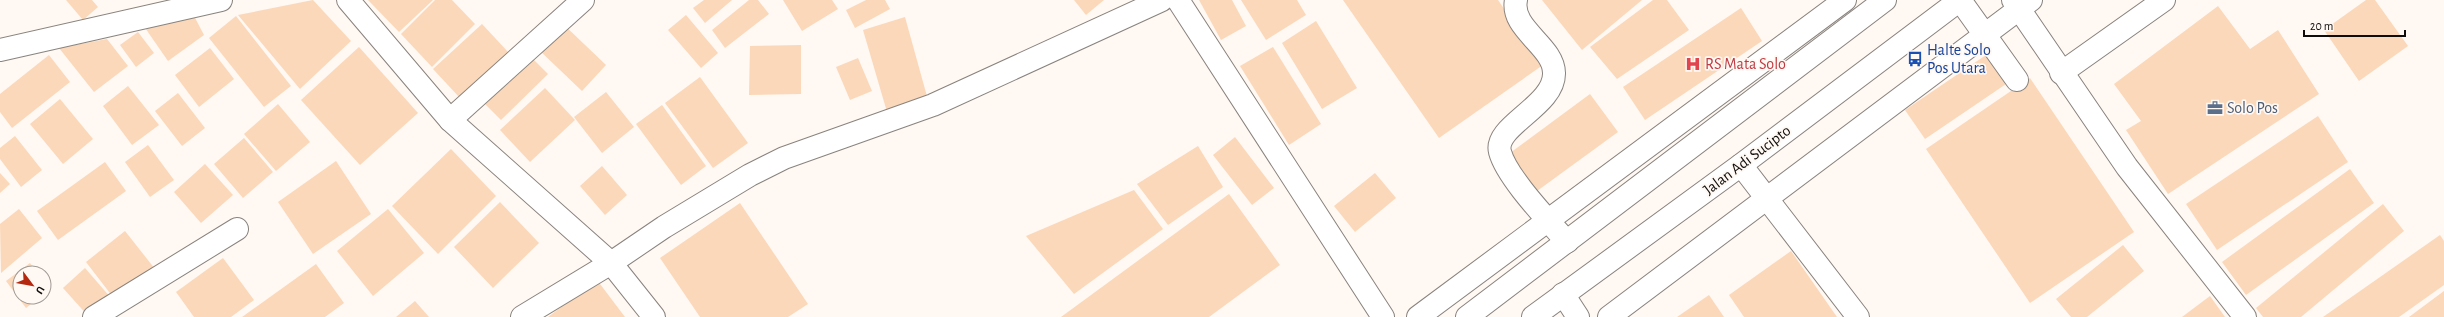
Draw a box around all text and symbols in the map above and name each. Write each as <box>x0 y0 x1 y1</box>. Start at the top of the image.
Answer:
scale bar <box>2304 12 2405 38</box>
text: 20 m <box>2310 20 2333 32</box>
place label: Halte Solo Pos Utara <box>1927 42 1991 76</box>
bus stop icon: Halte Solo Pos Utara <box>1906 50 1924 68</box>
hospital icon: RS Mata Solo <box>1684 55 1702 73</box>
place label: RS Mata Solo <box>1705 56 1786 72</box>
office icon: Solo Pos <box>2206 99 2224 117</box>
place label: Solo Pos <box>2227 100 2278 116</box>
street label: Jalan Adi Sucipto <box>1700 122 1794 198</box>
north arrow <box>12 265 52 305</box>
text: U <box>34 284 47 296</box>

